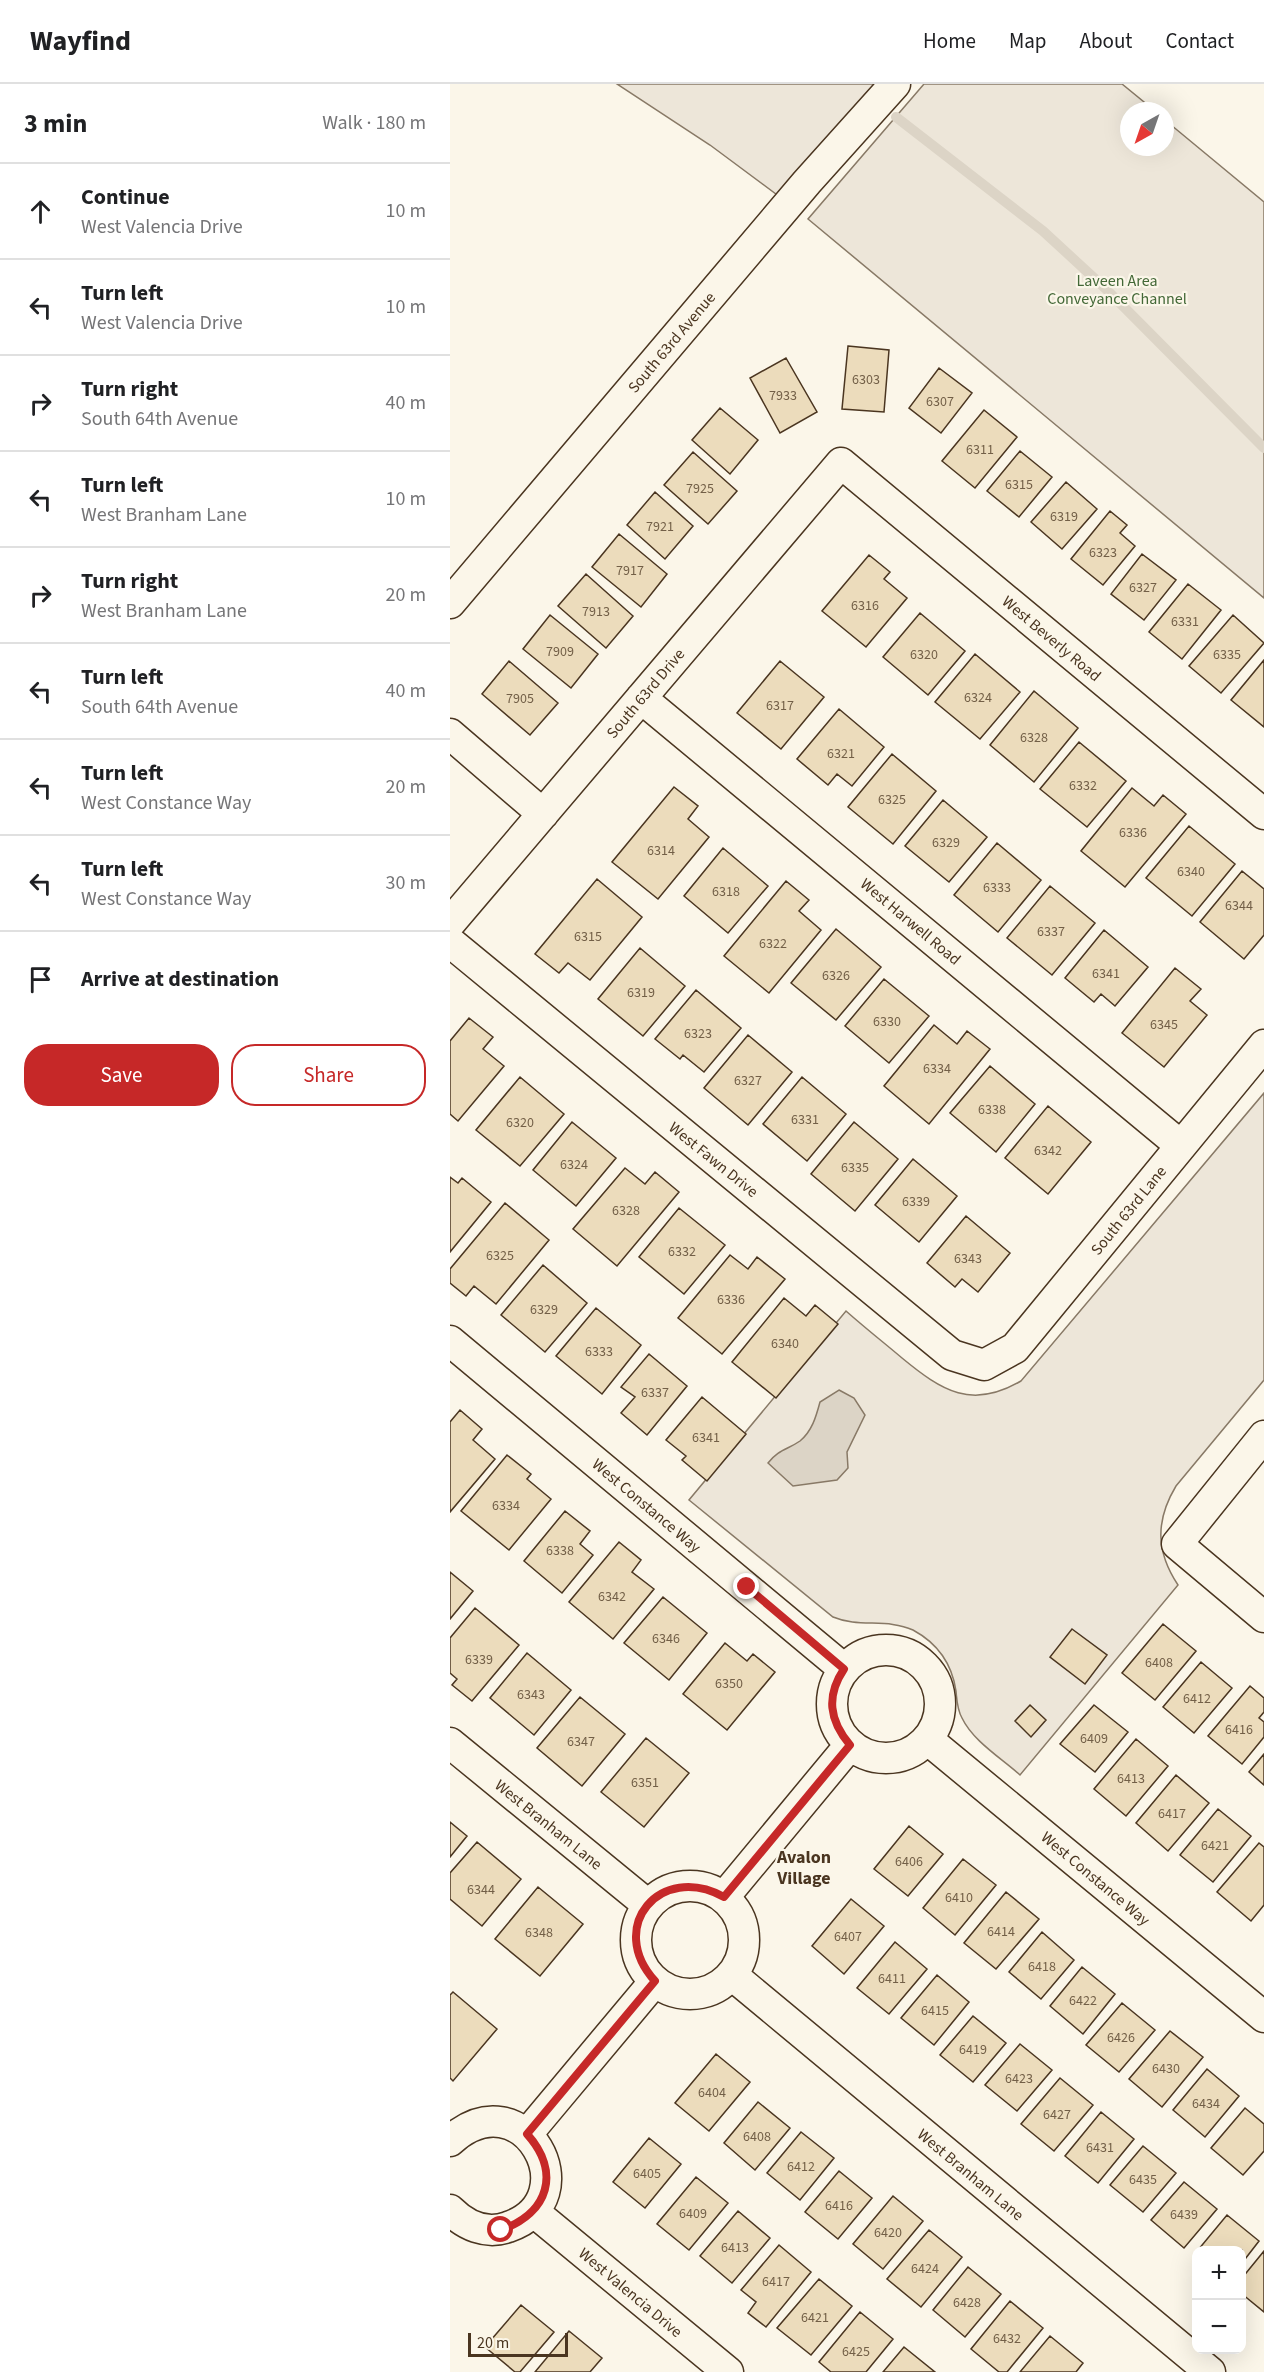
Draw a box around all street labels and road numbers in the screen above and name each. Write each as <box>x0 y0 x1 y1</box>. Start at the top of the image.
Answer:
street label: South 63rd Avenue <box>623 287 721 398</box>
street label: West Beverly Road <box>997 591 1106 687</box>
street label: South 63rd Drive <box>602 644 690 743</box>
street label: West Harwell Road <box>855 873 965 970</box>
street label: West Fawn Drive <box>664 1117 763 1203</box>
street label: South 63rd Lane <box>1086 1161 1172 1260</box>
street label: West Constance Way <box>587 1454 706 1558</box>
street label: West Branham Lane <box>490 1774 607 1875</box>
street label: West Constance Way <box>1036 1827 1155 1931</box>
street label: West Branham Lane <box>912 2124 1028 2226</box>
street label: West Valencia Drive <box>574 2243 687 2343</box>

